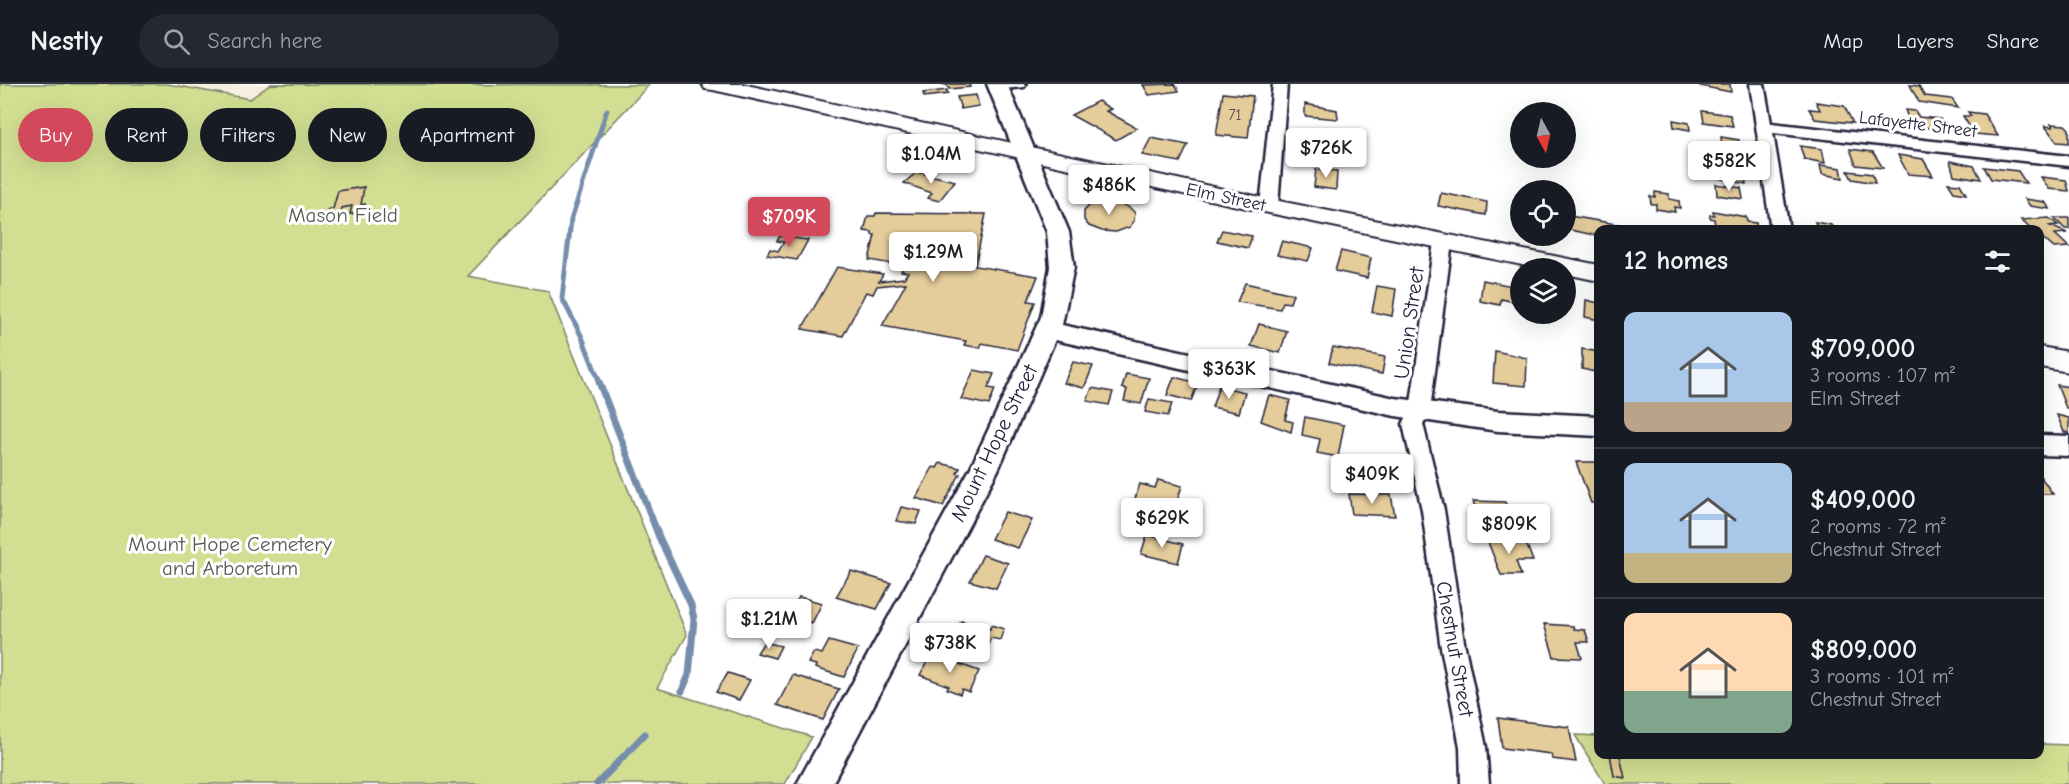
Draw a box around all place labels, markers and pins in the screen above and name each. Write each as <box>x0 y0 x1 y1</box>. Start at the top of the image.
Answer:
pin: $726K <box>1284 128 1368 179</box>
pin: $1.04M <box>882 134 980 185</box>
pin: $582K <box>1687 141 1771 192</box>
pin: $486K <box>1067 165 1151 216</box>
pin: $709K <box>747 197 831 248</box>
pin: $1.29M <box>884 232 982 283</box>
pin: $363K <box>1187 349 1271 400</box>
pin: $409K <box>1330 454 1414 505</box>
pin: $629K <box>1120 498 1204 549</box>
pin: $809K <box>1467 504 1551 555</box>
pin: $1.21M <box>720 599 818 650</box>
pin: $738K <box>908 623 992 674</box>

